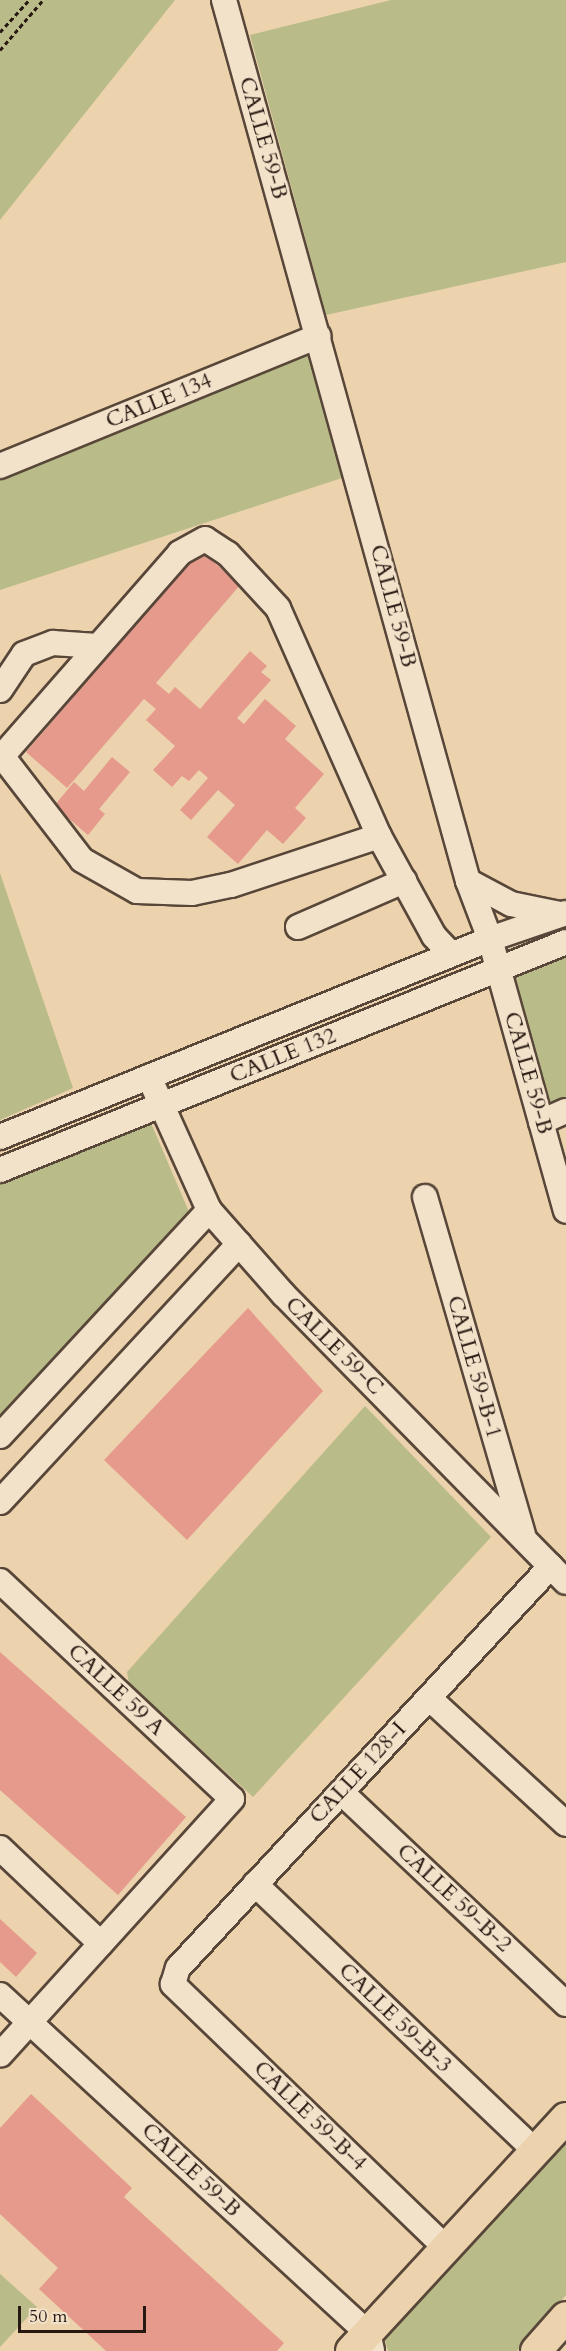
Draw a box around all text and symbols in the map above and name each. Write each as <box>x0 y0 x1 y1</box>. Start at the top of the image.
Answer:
street label: CALLE 59-B <box>233 74 293 202</box>
street label: CALLE 134 <box>102 368 216 434</box>
street label: CALLE 59-B <box>364 542 422 670</box>
street label: CALLE 59-B <box>498 1009 558 1137</box>
street label: CALLE 132 <box>226 1023 340 1089</box>
street label: CALLE 59-C <box>280 1292 388 1400</box>
street label: CALLE 59-B-1 <box>441 1293 507 1441</box>
street label: CALLE 59 A <box>62 1639 170 1741</box>
street label: CALLE 128-I <box>304 1717 412 1829</box>
street label: CALLE 59-B-2 <box>391 1838 517 1958</box>
street label: CALLE 59-B-3 <box>333 1957 457 2079</box>
street label: CALLE 59-B-4 <box>248 2055 372 2177</box>
street label: CALLE 59-B <box>136 2117 246 2223</box>
scale bar <box>21 2294 148 2332</box>
text: 50 m <box>29 2304 68 2329</box>

